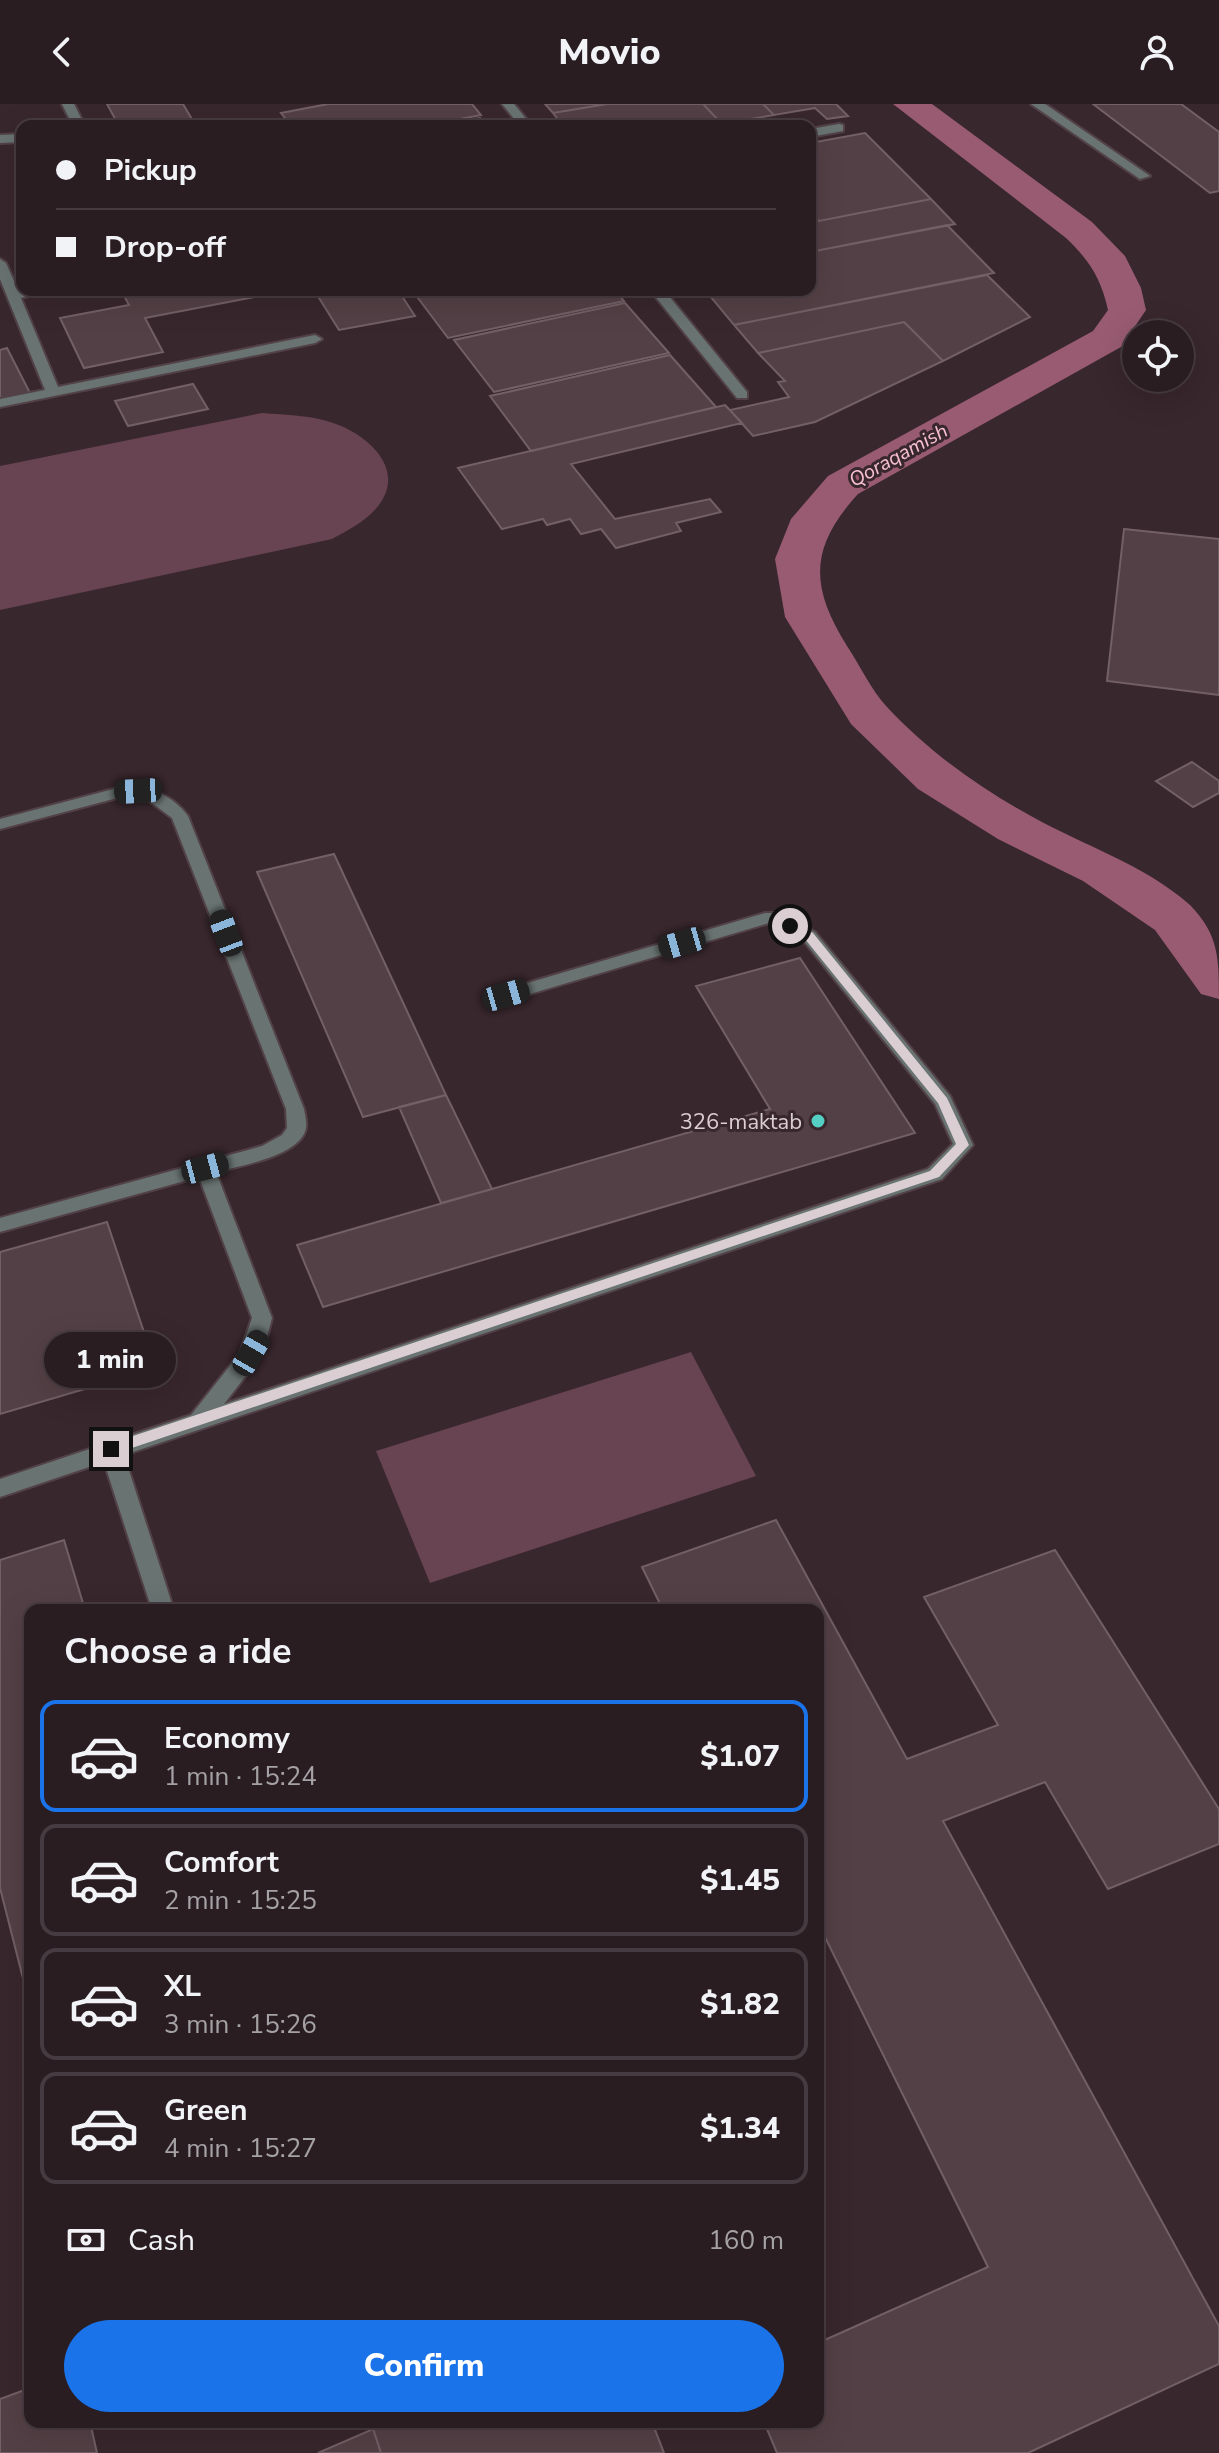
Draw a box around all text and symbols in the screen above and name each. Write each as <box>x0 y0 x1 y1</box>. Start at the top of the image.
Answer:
text: Movio <box>558 28 661 77</box>
icon: back <box>40 30 84 74</box>
icon: person <box>1135 30 1179 74</box>
text: Pickup <box>104 150 197 191</box>
text: Drop-off <box>104 227 226 268</box>
map controls <box>1122 320 1194 392</box>
button: locate <box>1122 320 1194 392</box>
water label: Qoraqamish <box>844 417 953 494</box>
car <box>113 778 163 804</box>
car <box>206 906 246 960</box>
route start <box>772 908 808 944</box>
car <box>656 925 708 961</box>
car <box>480 977 532 1013</box>
place label: 326-maktab <box>680 1107 802 1137</box>
marker: 326-maktab <box>809 1112 827 1130</box>
car <box>179 1150 231 1186</box>
car <box>229 1326 273 1380</box>
callout: 1 min <box>45 1333 177 1389</box>
text: 1 min <box>76 1342 144 1377</box>
route end <box>93 1431 129 1467</box>
text: Choose a ride <box>64 1627 292 1676</box>
text: Economy <box>164 1718 290 1759</box>
icon: car <box>68 1720 140 1792</box>
text: $1.07 <box>700 1736 780 1777</box>
text: 1 min · 15:24 <box>164 1759 317 1794</box>
text: Comfort <box>164 1842 279 1883</box>
icon: car <box>68 1844 140 1916</box>
text: $1.45 <box>700 1860 780 1901</box>
text: 2 min · 15:25 <box>164 1883 317 1918</box>
text: XL <box>164 1966 201 2007</box>
icon: car <box>68 1968 140 2040</box>
text: $1.82 <box>700 1984 780 2025</box>
text: 3 min · 15:26 <box>164 2007 317 2042</box>
text: Green <box>164 2090 248 2131</box>
icon: car <box>68 2092 140 2164</box>
text: $1.34 <box>700 2108 780 2149</box>
text: 4 min · 15:27 <box>164 2131 317 2166</box>
icon: cash <box>64 2218 108 2262</box>
text: Cash <box>128 2220 195 2261</box>
text: 160 m <box>708 2223 784 2258</box>
button: Confirm <box>64 2320 784 2412</box>

